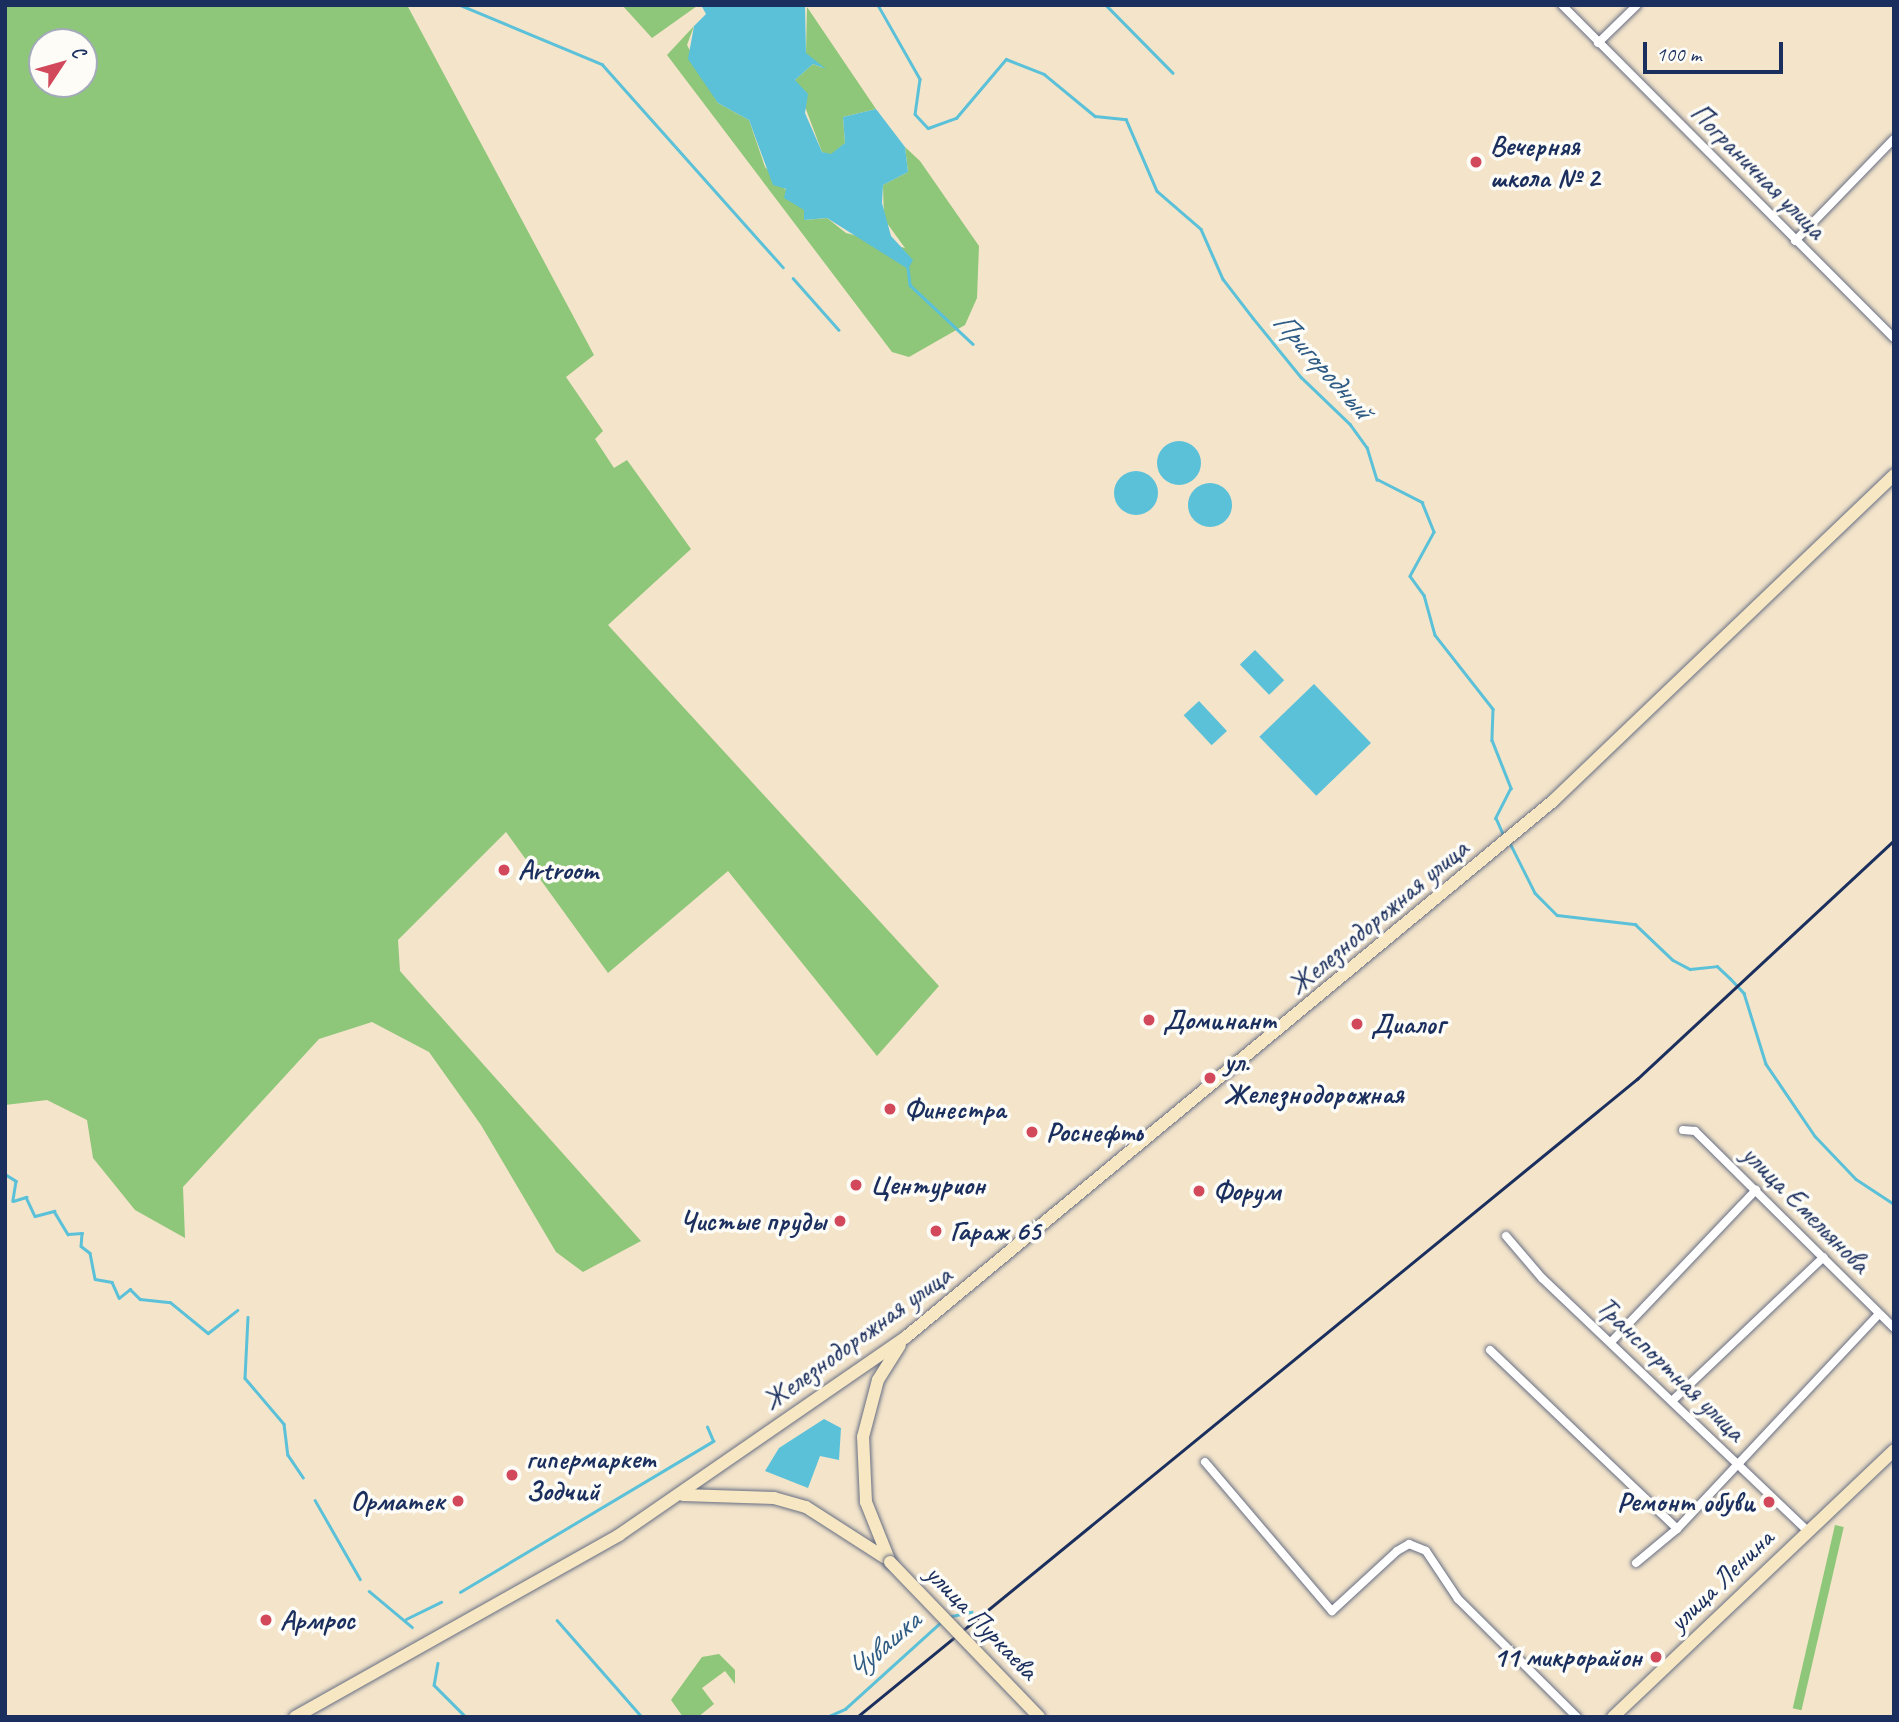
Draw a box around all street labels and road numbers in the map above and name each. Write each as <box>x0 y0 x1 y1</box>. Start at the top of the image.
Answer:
street label: Пограничная улица <box>1682 95 1834 247</box>
street label: Железнодорожная улица <box>1280 831 1476 1003</box>
street label: улица Емельянова <box>1735 1138 1877 1280</box>
street label: Железнодорожная улица <box>755 1257 959 1419</box>
street label: Транспортная улица <box>1589 1289 1753 1449</box>
street label: улица Ленина <box>1662 1522 1780 1638</box>
street label: улица Пуркаева <box>918 1557 1046 1687</box>

